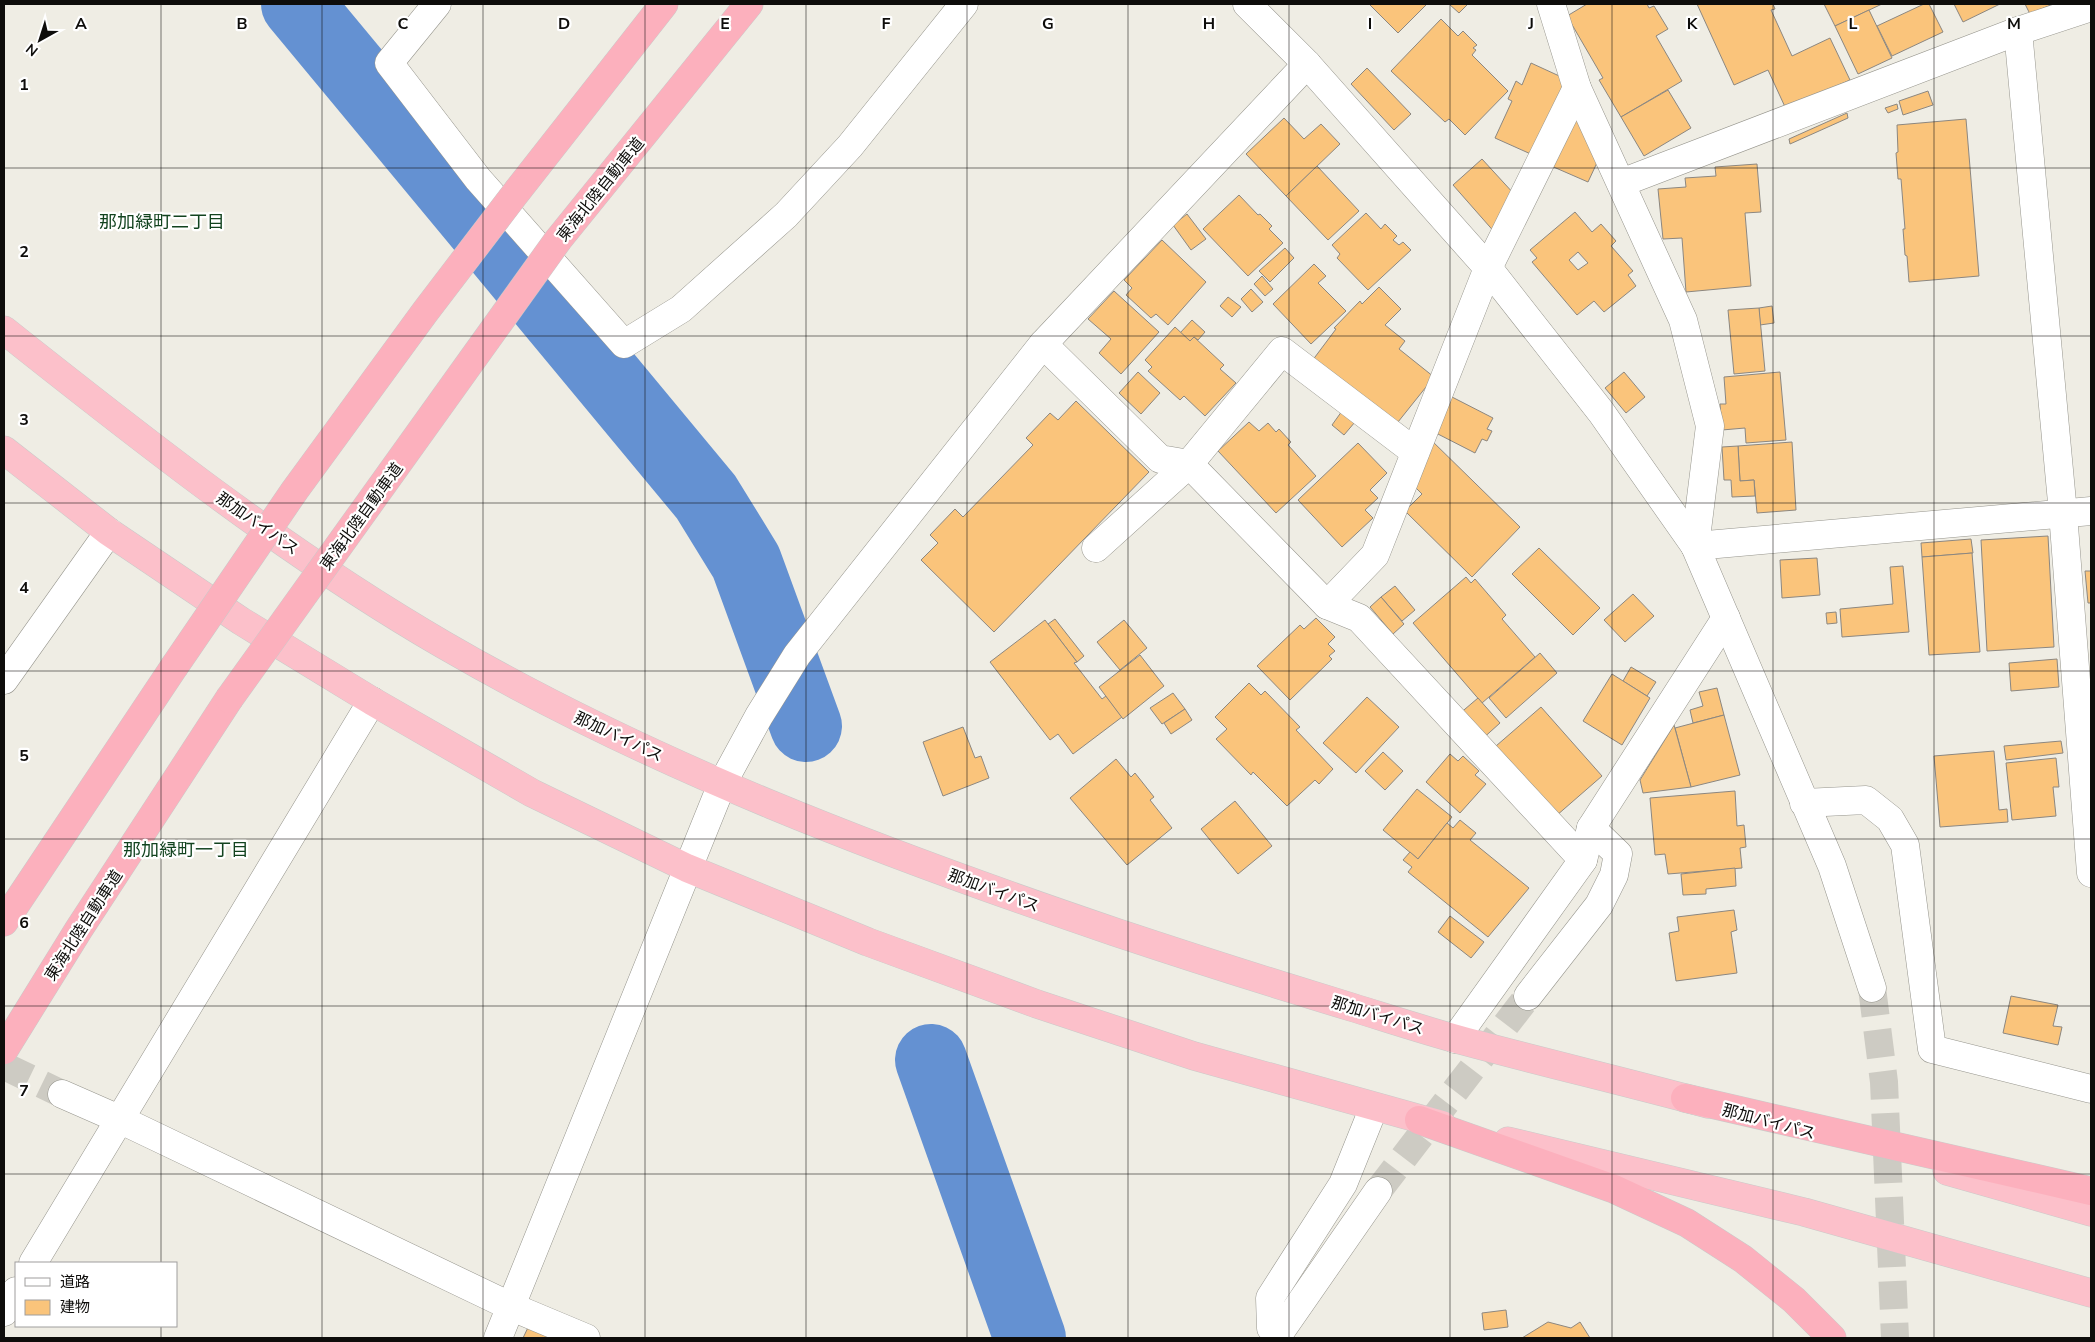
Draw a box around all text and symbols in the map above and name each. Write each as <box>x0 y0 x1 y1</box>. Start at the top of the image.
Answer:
text: A <box>75 13 87 35</box>
text: B <box>236 13 248 35</box>
text: C <box>398 13 409 35</box>
text: D <box>558 13 570 35</box>
text: E <box>720 13 730 35</box>
text: F <box>882 13 891 35</box>
text: G <box>1042 13 1054 35</box>
text: H <box>1203 13 1215 35</box>
text: I <box>1368 13 1372 35</box>
text: J <box>1527 13 1534 35</box>
text: K <box>1687 13 1699 35</box>
text: L <box>1849 13 1858 35</box>
text: M <box>2007 13 2021 35</box>
north arrow <box>15 15 65 65</box>
text: N <box>22 39 42 60</box>
text: 1 <box>19 74 29 96</box>
street label: 東海北陸自動車道 <box>552 133 650 246</box>
district label: 那加緑町二丁目 <box>99 210 225 234</box>
text: 2 <box>19 241 29 263</box>
text: 3 <box>19 409 29 431</box>
street label: 東海北陸自動車道 <box>315 458 408 575</box>
street label: 那加バイパス <box>212 487 303 560</box>
text: 4 <box>19 577 29 599</box>
street label: 那加バイパス <box>571 707 667 767</box>
text: 5 <box>19 745 29 767</box>
district label: 那加緑町一丁目 <box>123 838 249 862</box>
street label: 那加バイパス <box>945 864 1042 918</box>
street label: 東海北陸自動車道 <box>40 866 128 985</box>
text: 6 <box>19 912 29 934</box>
street label: 那加バイパス <box>1329 991 1427 1040</box>
text: 7 <box>19 1080 29 1102</box>
street label: 那加バイパス <box>1720 1099 1818 1145</box>
legend <box>15 1262 178 1327</box>
text: 道路 <box>60 1272 90 1292</box>
text: 建物 <box>60 1297 90 1317</box>

